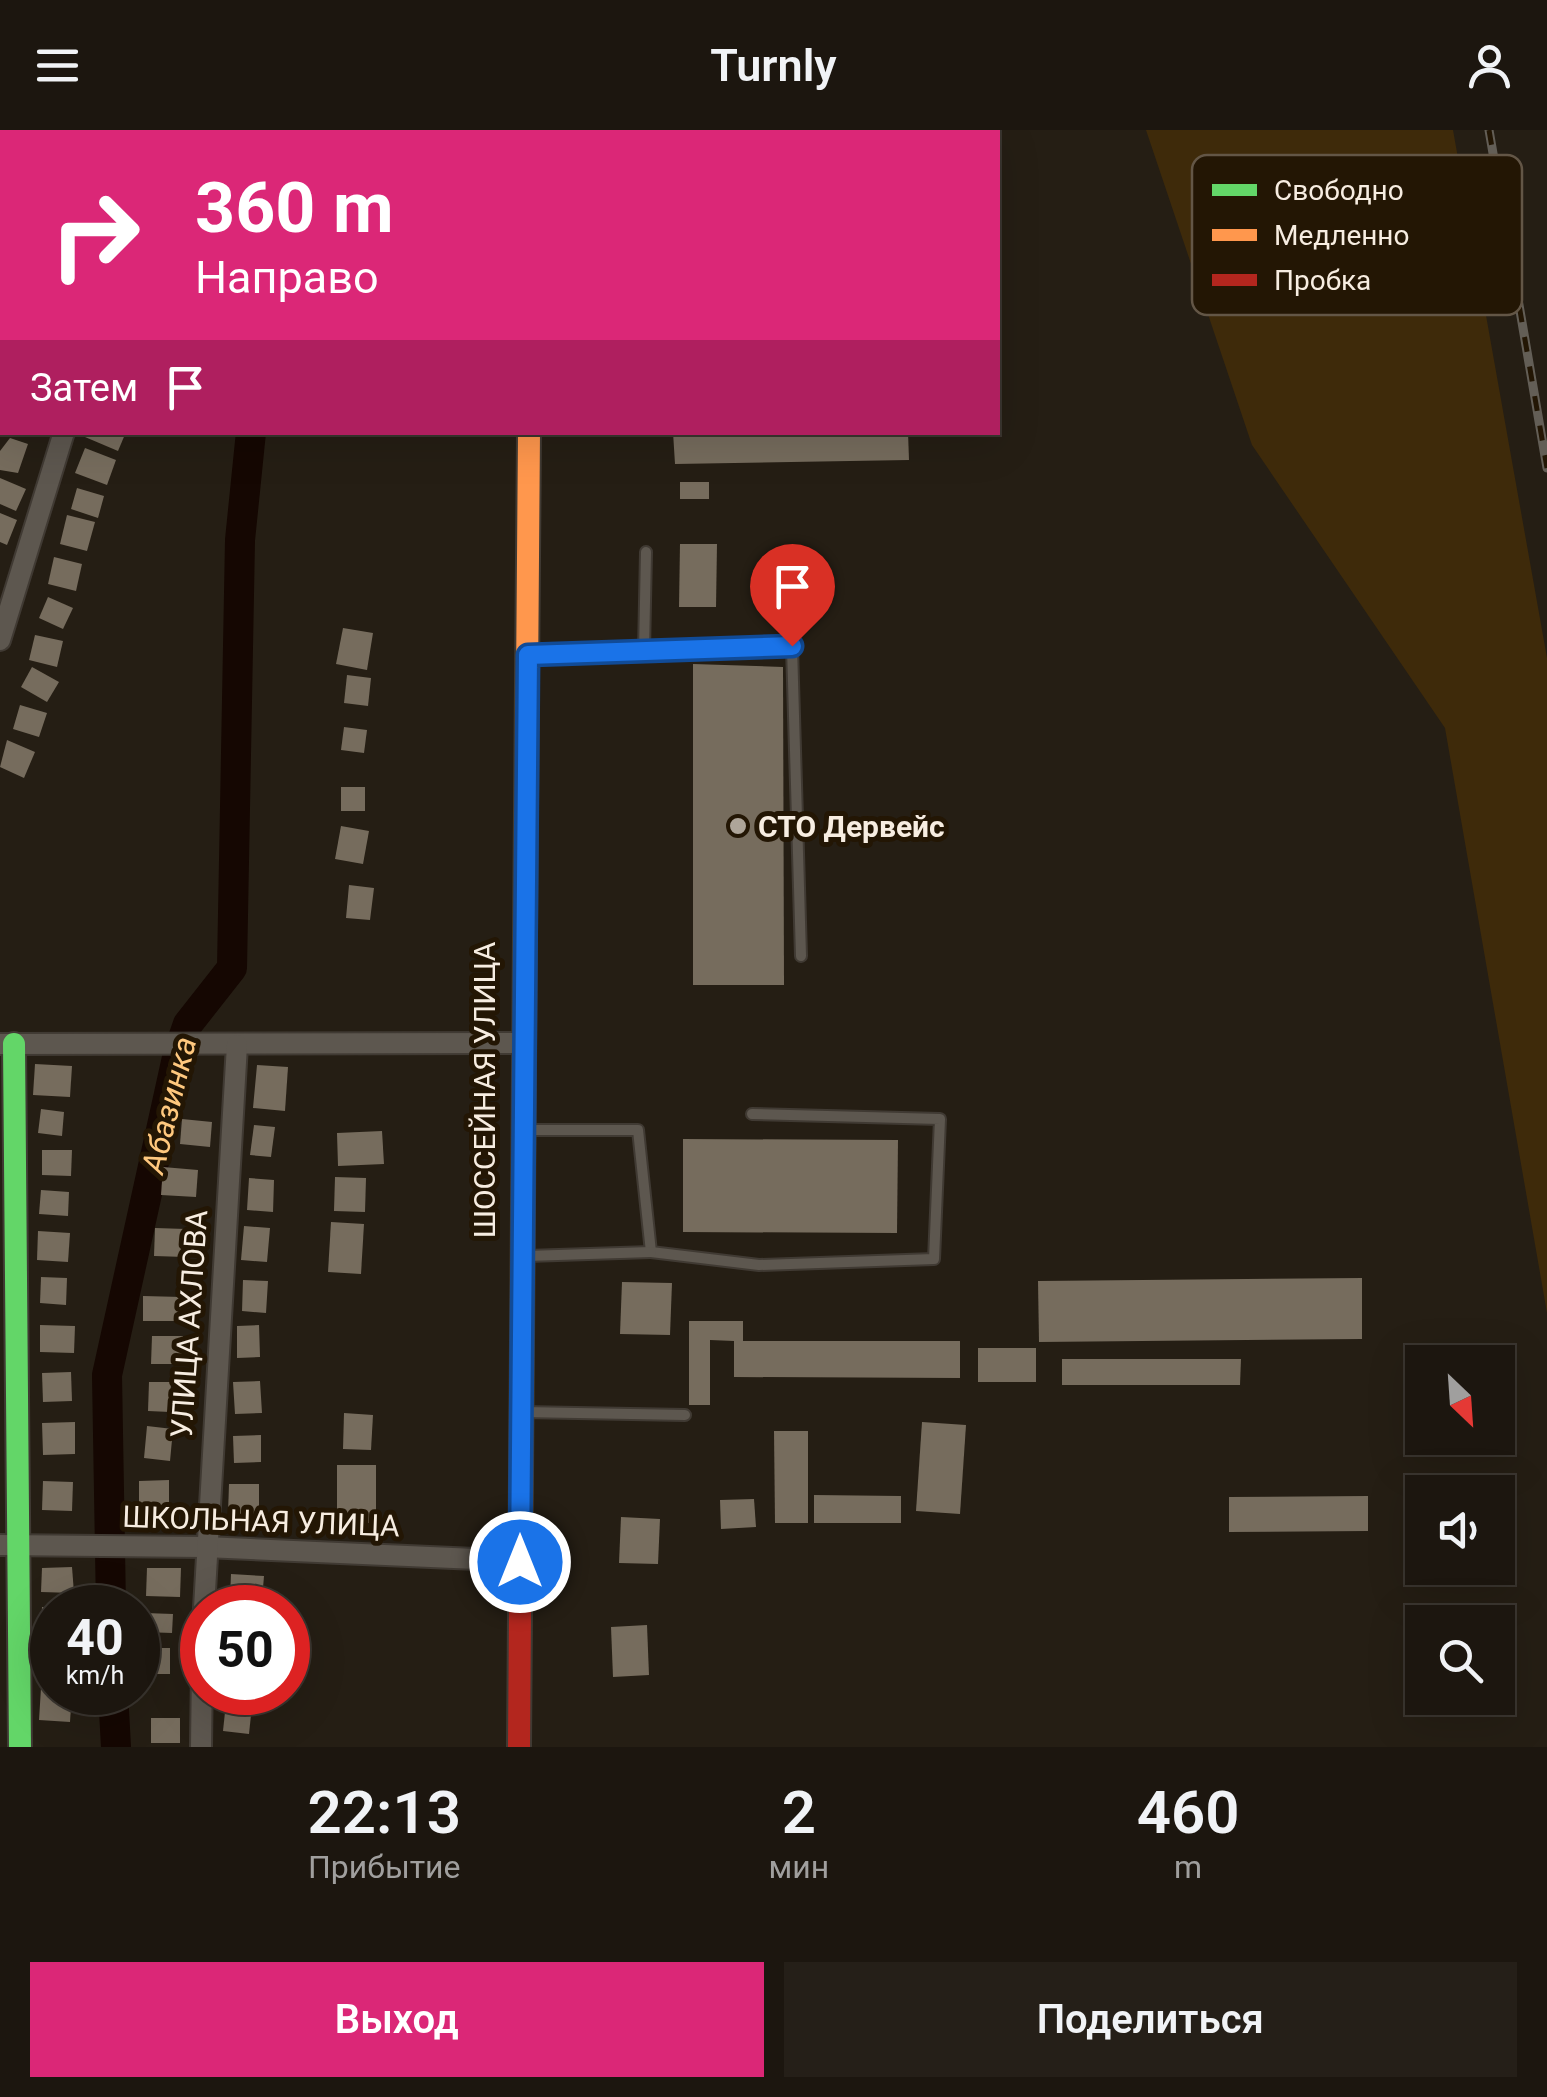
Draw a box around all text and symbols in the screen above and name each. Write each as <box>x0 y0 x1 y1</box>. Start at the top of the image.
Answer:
icon: menu <box>30 38 85 93</box>
icon: person <box>1462 38 1517 93</box>
text: Turnly <box>710 39 837 92</box>
legend <box>1192 155 1522 315</box>
text: 360 m <box>195 167 394 249</box>
icon: right <box>30 170 160 300</box>
text: Свободно <box>1274 174 1404 207</box>
text: Медленно <box>1274 219 1410 252</box>
text: Направо <box>195 251 379 304</box>
text: Пробка <box>1274 264 1371 297</box>
icon: arrive <box>158 360 213 415</box>
text: Затем <box>30 366 138 410</box>
pin <box>750 544 835 647</box>
icon: arrive <box>765 559 820 614</box>
place label: СТО Дервейс <box>758 809 945 844</box>
marker: СТО Дервейс <box>727 815 749 837</box>
street label: ШОССЕЙНАЯ УЛИЦА <box>467 941 502 1238</box>
water label: Абазинка <box>133 1033 204 1179</box>
street label: УЛИЦА АХЛОВА <box>164 1208 214 1439</box>
north arrow <box>1405 1345 1515 1455</box>
map controls <box>1405 1345 1515 1715</box>
button: sound <box>1405 1475 1515 1585</box>
street label: ШКОЛЬНАЯ УЛИЦА <box>122 1499 401 1543</box>
position arrow <box>468 1510 572 1614</box>
speed limit sign: 50 <box>180 1585 310 1715</box>
button: search <box>1405 1605 1515 1715</box>
text: 40 <box>66 1609 124 1667</box>
text: km/h <box>66 1661 124 1690</box>
text: 22:13 <box>308 1777 461 1848</box>
text: 2 <box>782 1777 816 1848</box>
text: 460 <box>1137 1777 1239 1848</box>
text: Прибытие <box>308 1848 461 1886</box>
text: мин <box>768 1848 829 1886</box>
text: m <box>1174 1848 1202 1886</box>
button: Выход <box>30 1962 764 2077</box>
button: Поделиться <box>784 1962 1517 2077</box>

